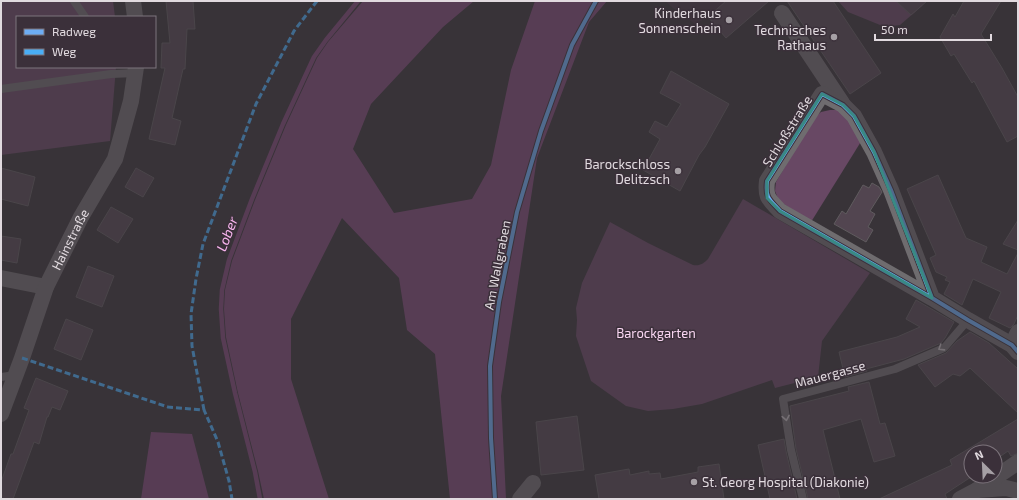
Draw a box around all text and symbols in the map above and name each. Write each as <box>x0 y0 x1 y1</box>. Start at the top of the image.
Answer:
place label: Kinderhaus Sonnenschein <box>638 5 721 36</box>
marker: Kinderhaus Sonnenschein <box>724 15 734 25</box>
legend <box>16 16 156 68</box>
scale bar <box>875 16 991 42</box>
place label: Technisches Rathaus <box>754 22 826 53</box>
text: 50 m <box>881 22 908 36</box>
text: Radweg <box>52 24 96 38</box>
marker: Technisches Rathaus <box>829 32 839 42</box>
text: Weg <box>52 44 77 58</box>
street label: Schloßstraße <box>759 92 815 170</box>
place label: Barockschloss Delitzsch <box>584 156 670 187</box>
marker: Barockschloss Delitzsch <box>673 166 683 176</box>
street label: Hainstraße <box>48 206 92 273</box>
water label: Lober <box>212 214 241 254</box>
street label: Am Wallgraben <box>480 219 514 311</box>
park label: Barockgarten <box>616 325 696 341</box>
one-way arrow <box>938 343 945 351</box>
street label: Mauergasse <box>793 357 867 391</box>
one-way arrow <box>781 415 790 421</box>
north arrow <box>963 444 1003 484</box>
text: N <box>972 447 985 462</box>
place label: St. Georg Hospital (Diakonie) <box>702 474 869 490</box>
marker: St. Georg Hospital (Diakonie) <box>689 477 699 487</box>

